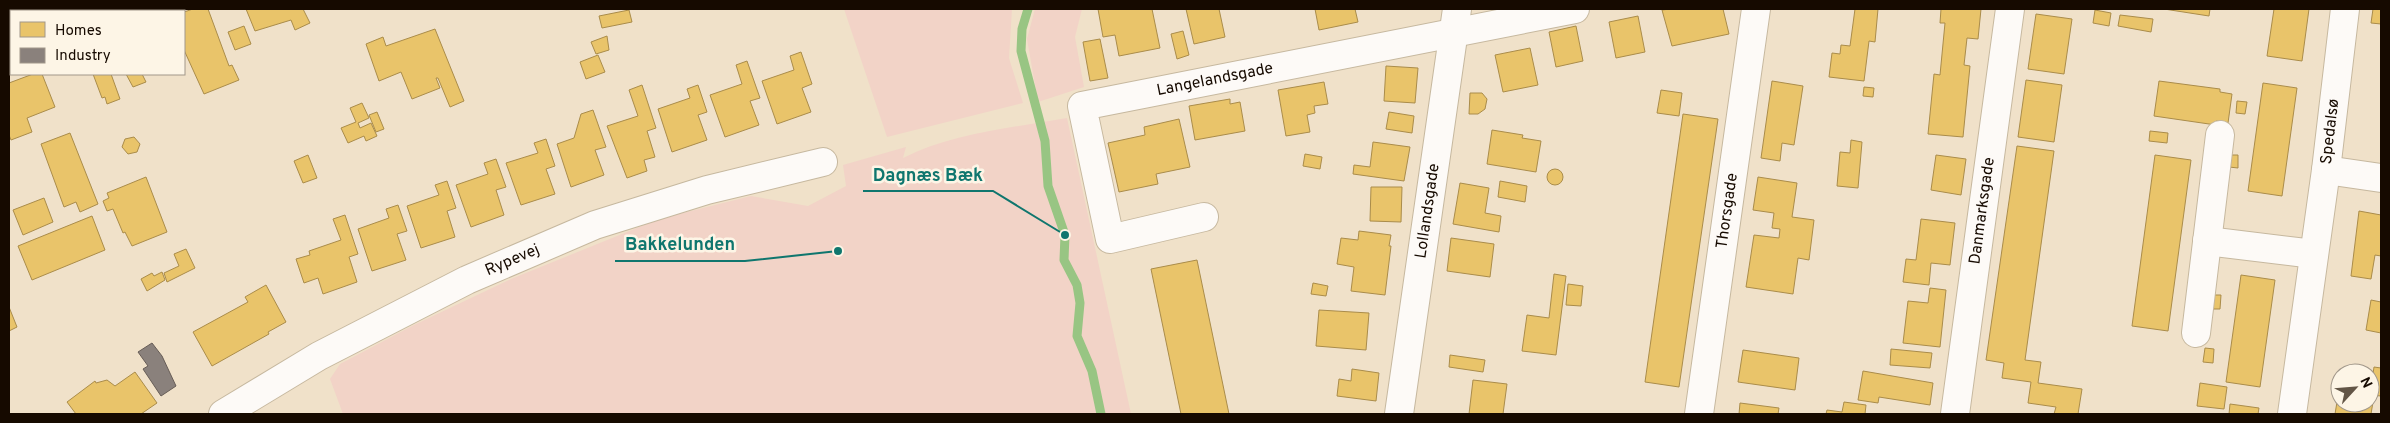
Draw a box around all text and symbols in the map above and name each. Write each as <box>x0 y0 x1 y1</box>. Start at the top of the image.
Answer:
legend <box>10 10 185 75</box>
text: Homes <box>55 22 102 41</box>
text: Industry <box>55 47 111 66</box>
street label: Langelandsgade <box>1155 59 1275 101</box>
street label: Spedalsø <box>2317 98 2344 165</box>
street label: Danmarksgade <box>1965 156 2000 266</box>
callout: Dagnæs Bæk <box>863 158 993 191</box>
street label: Lollandsgade <box>1411 162 1445 260</box>
text: Dagnæs Bæk <box>873 165 983 188</box>
street label: Thorsgade <box>1712 172 1743 250</box>
callout: Bakkelunden <box>615 228 745 261</box>
text: Bakkelunden <box>625 234 735 257</box>
street label: Rypevej <box>482 240 543 281</box>
north arrow <box>2330 363 2380 413</box>
text: N <box>2355 375 2375 391</box>

